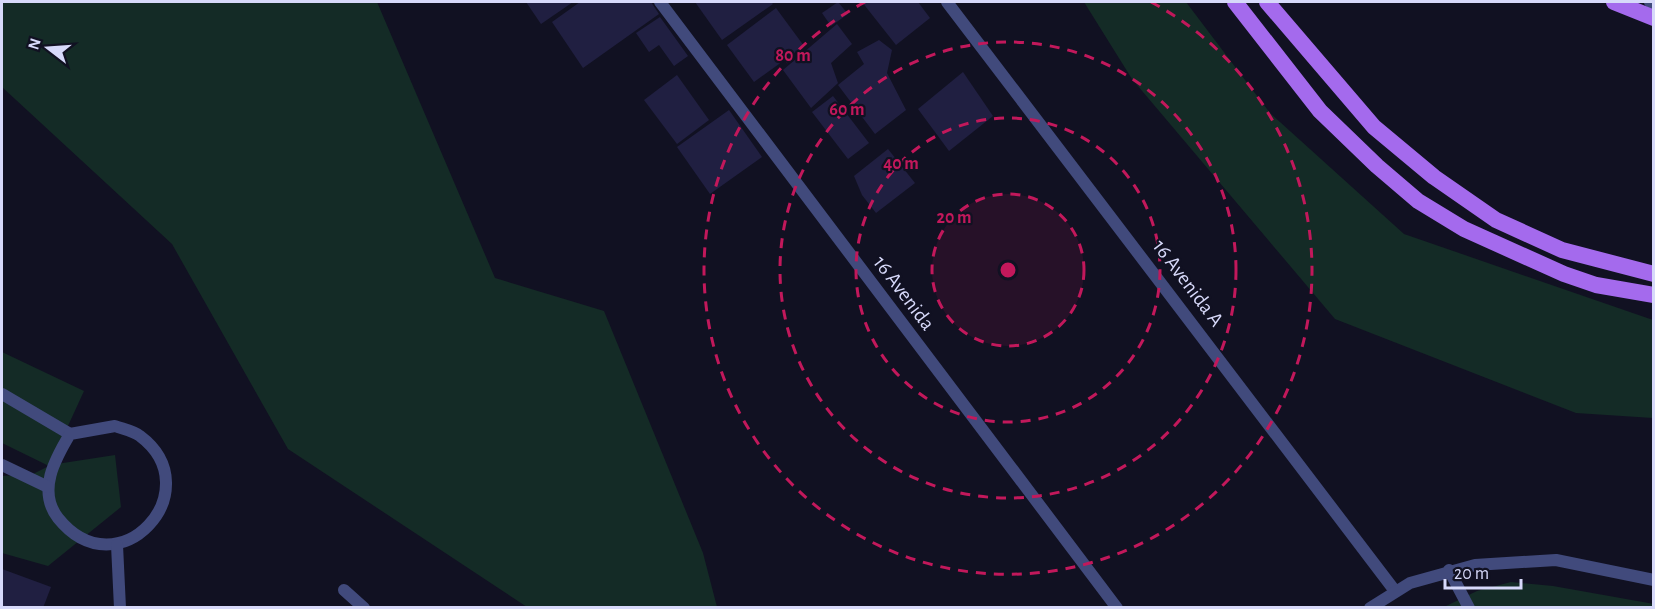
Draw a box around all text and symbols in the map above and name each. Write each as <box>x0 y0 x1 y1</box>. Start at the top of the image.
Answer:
north arrow <box>18 18 78 78</box>
text: N <box>25 36 44 52</box>
text: 80 m <box>775 47 811 65</box>
text: 60 m <box>829 101 865 119</box>
text: 40 m <box>883 155 919 173</box>
text: 20 m <box>936 209 972 227</box>
street label: 16 Avenida A <box>1149 236 1227 330</box>
street label: 16 Avenida <box>869 252 939 334</box>
centre of rings <box>998 260 1018 280</box>
scale bar <box>1445 552 1522 590</box>
text: 20 m <box>1454 565 1489 583</box>

